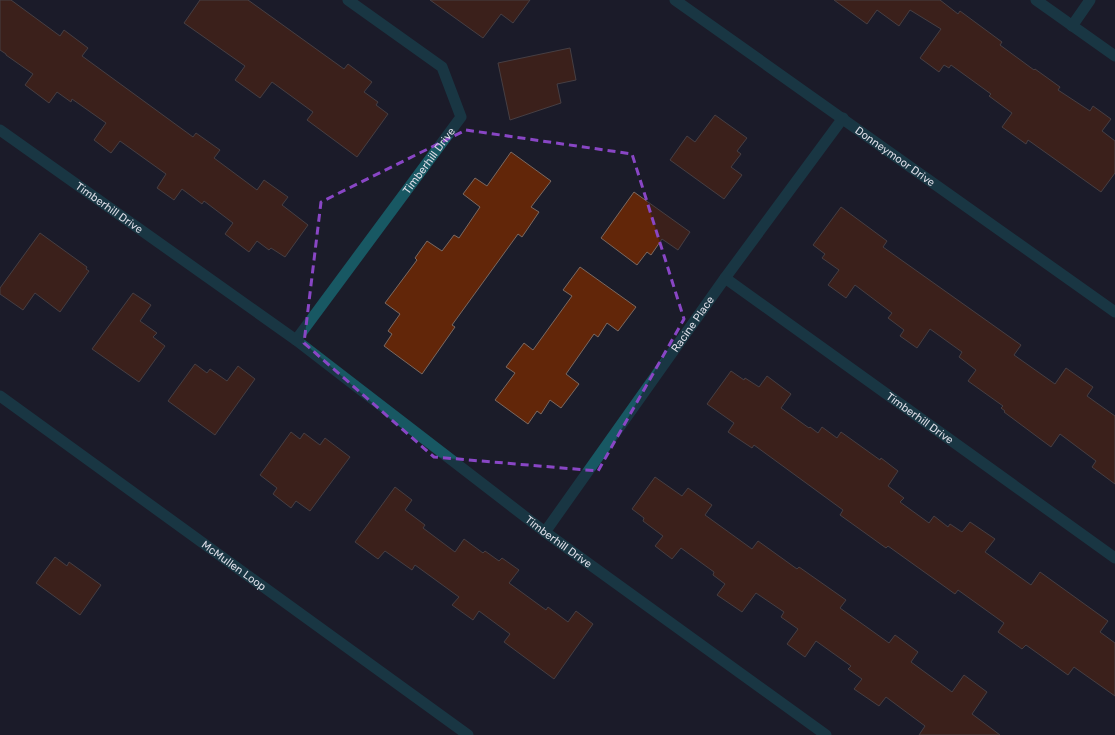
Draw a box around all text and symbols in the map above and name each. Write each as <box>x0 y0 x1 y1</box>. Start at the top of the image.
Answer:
street label: Donneymoor Drive <box>852 124 937 189</box>
street label: Timberhill Drive <box>400 125 458 197</box>
street label: Timberhill Drive <box>73 180 145 236</box>
street label: Racine Place <box>669 294 717 355</box>
street label: Timberhill Drive <box>884 390 956 447</box>
street label: Timberhill Drive <box>522 513 594 571</box>
street label: McMullen Loop <box>199 538 269 594</box>

